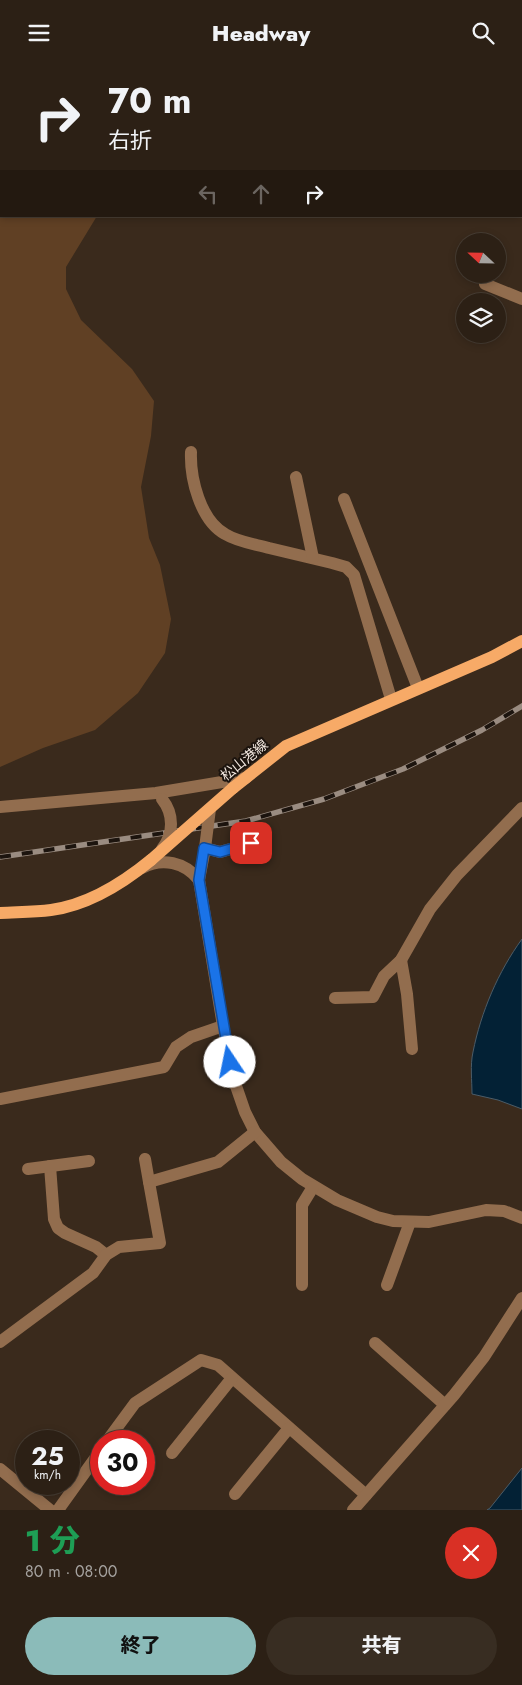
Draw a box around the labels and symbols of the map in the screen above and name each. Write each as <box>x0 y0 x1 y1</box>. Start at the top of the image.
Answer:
north arrow <box>456 233 506 283</box>
street label: 松山港線 <box>216 735 272 785</box>
pin <box>230 822 272 864</box>
position arrow <box>203 1035 255 1087</box>
speed limit sign: 30 <box>90 1430 155 1495</box>

